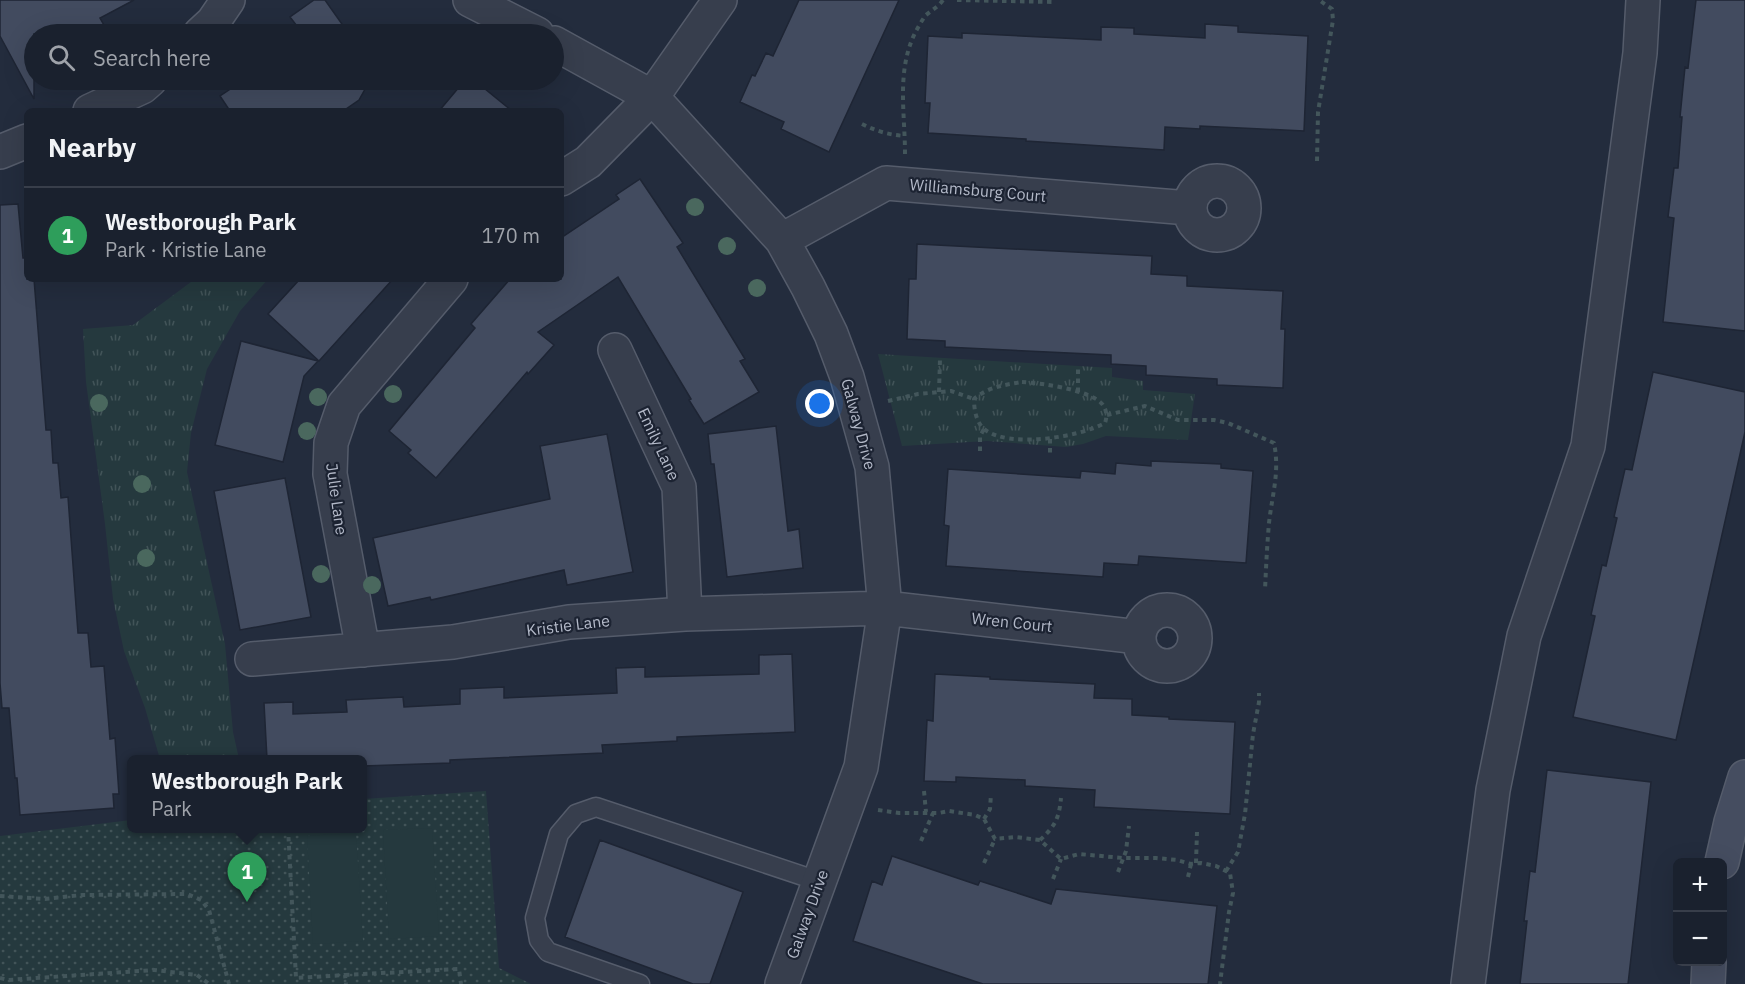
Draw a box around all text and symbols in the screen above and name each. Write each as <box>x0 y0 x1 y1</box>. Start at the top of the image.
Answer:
search box <box>24 24 564 90</box>
icon: search <box>45 41 78 74</box>
text: Search here <box>93 43 211 72</box>
text: Nearby <box>48 130 136 164</box>
street label: Williamsburg Court <box>909 174 1047 206</box>
text: Westborough Park <box>105 207 296 236</box>
text: 1 <box>62 222 74 249</box>
text: 170 m <box>482 222 540 249</box>
text: Park · Kristie Lane <box>105 236 267 263</box>
street label: Galway Drive <box>837 376 881 472</box>
your location <box>805 389 834 418</box>
street label: Emily Lane <box>634 405 685 484</box>
street label: Julie Lane <box>322 462 352 537</box>
street label: Wren Court <box>971 608 1053 636</box>
street label: Kristie Lane <box>525 610 611 640</box>
popup <box>127 755 367 833</box>
text: Westborough Park <box>151 766 343 795</box>
text: Park <box>151 795 192 822</box>
pin: 1 <box>228 852 266 902</box>
map controls <box>1673 858 1727 966</box>
button: + <box>1673 858 1727 912</box>
street label: Galway Drive <box>782 866 832 961</box>
button: − <box>1673 912 1727 966</box>

